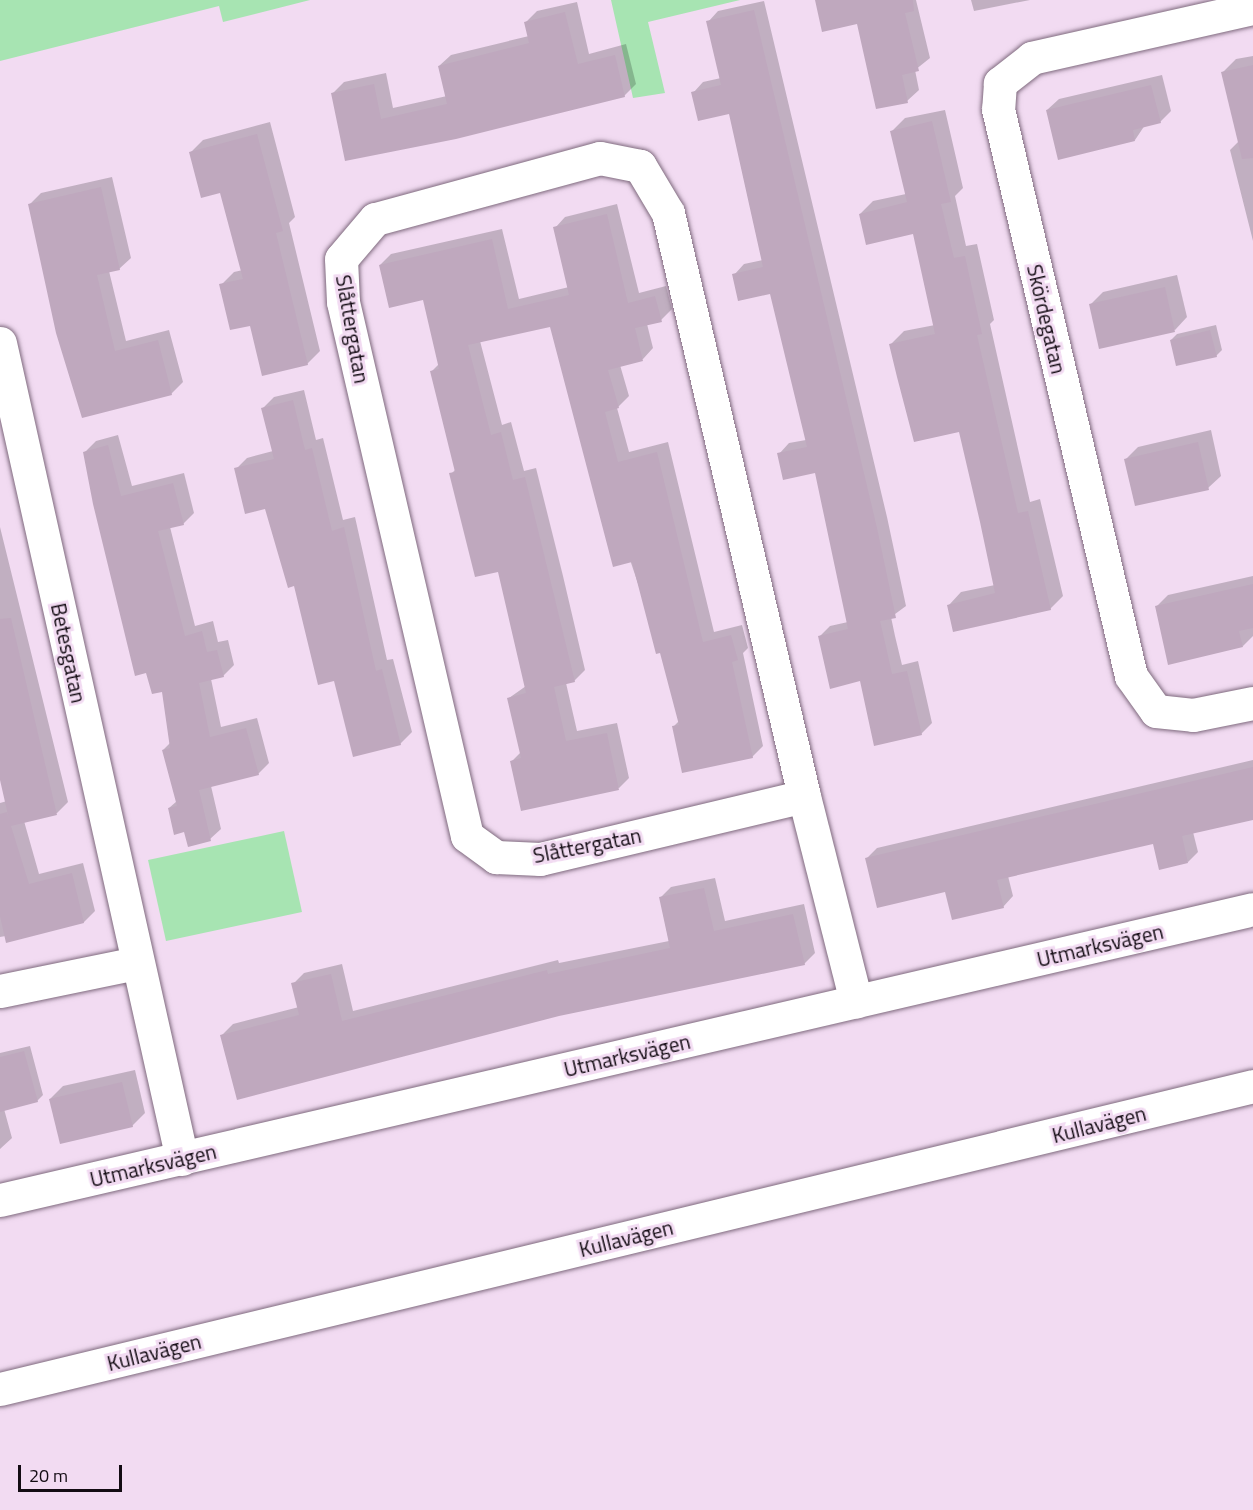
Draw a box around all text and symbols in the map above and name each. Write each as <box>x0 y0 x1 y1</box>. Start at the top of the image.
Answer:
street label: Skördegatan <box>1022 262 1072 376</box>
street label: Slåttergatan <box>331 273 375 385</box>
street label: Betesgatan <box>46 601 92 705</box>
street label: Slåttergatan <box>531 822 643 868</box>
street label: Utmarksvägen <box>1034 918 1166 972</box>
street label: Utmarksvägen <box>561 1028 693 1082</box>
street label: Kullavägen <box>1049 1100 1149 1148</box>
street label: Utmarksvägen <box>87 1138 219 1192</box>
street label: Kullavägen <box>576 1214 676 1262</box>
street label: Kullavägen <box>104 1328 204 1376</box>
scale bar <box>21 1453 124 1491</box>
text: 20 m <box>29 1462 68 1489</box>

